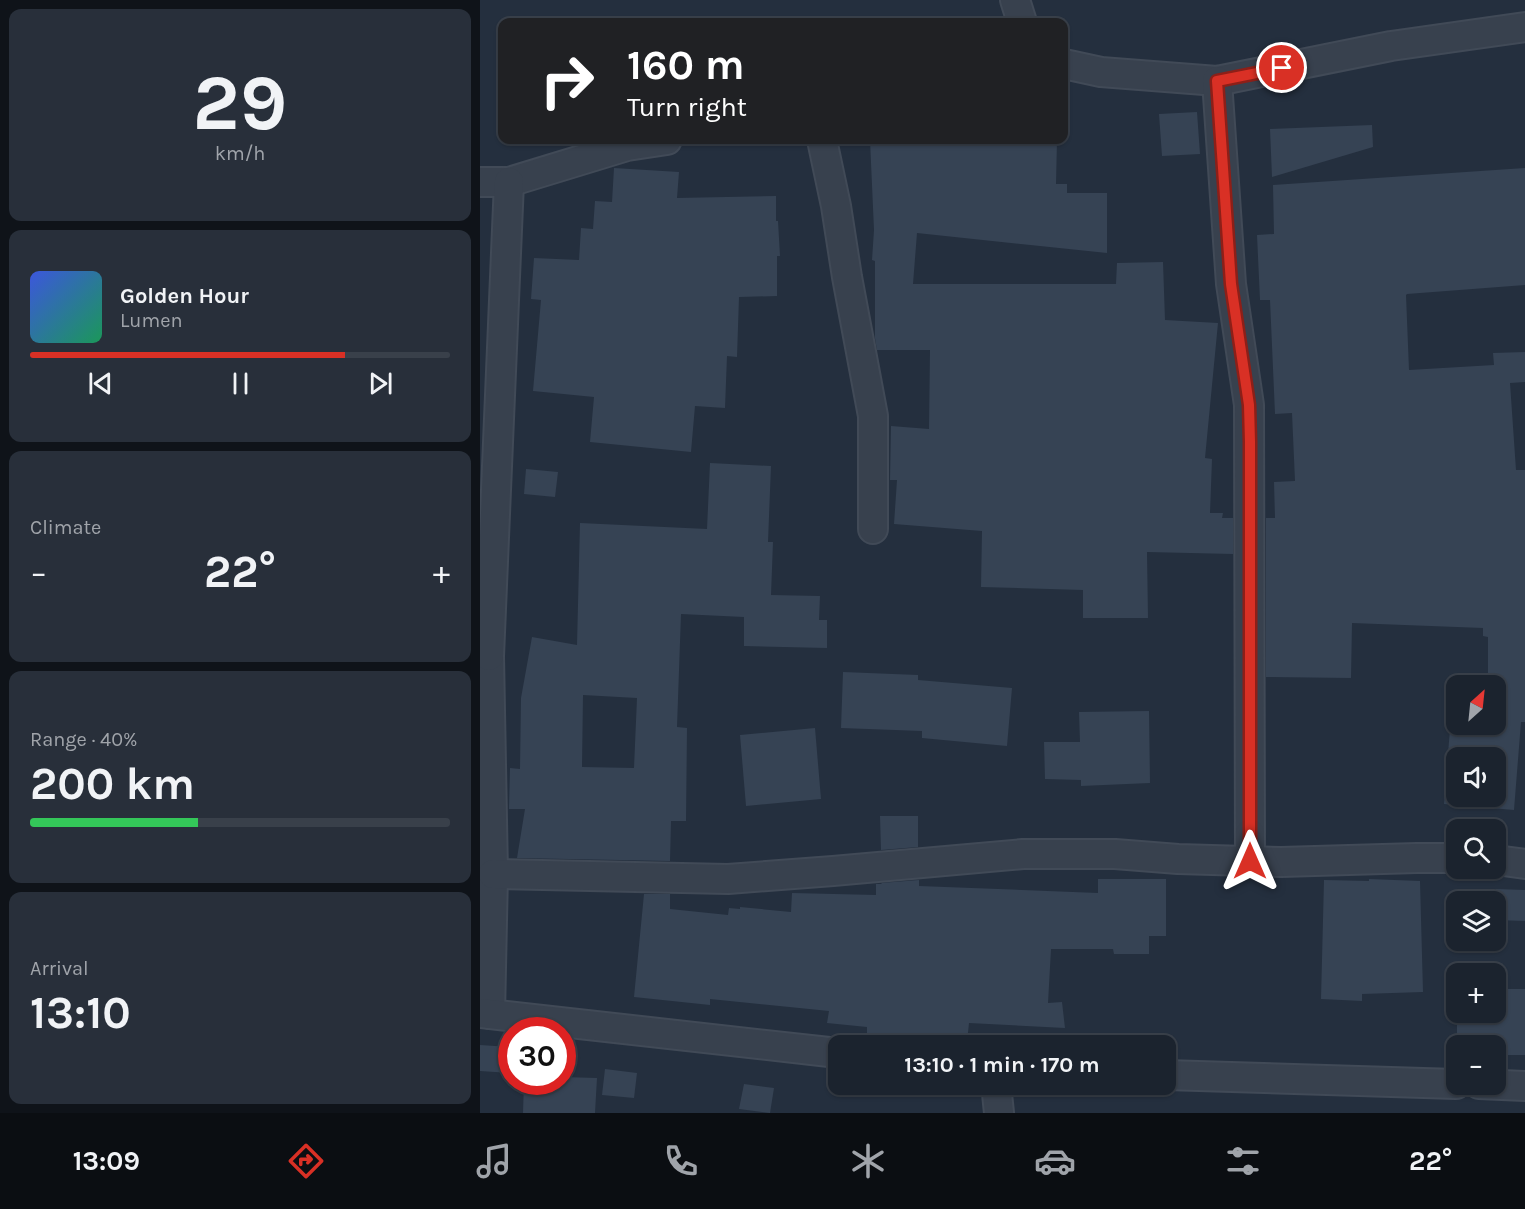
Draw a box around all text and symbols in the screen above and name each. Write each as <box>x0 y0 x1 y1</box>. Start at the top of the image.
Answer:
text: 160 m <box>627 40 745 90</box>
icon: right <box>528 42 606 120</box>
pin <box>1256 42 1307 93</box>
icon: arrive <box>1265 51 1298 84</box>
text: 29 <box>193 57 287 149</box>
text: Turn right <box>627 91 747 123</box>
text: km/h <box>215 142 265 165</box>
text: Golden Hour <box>120 283 249 309</box>
text: Lumen <box>120 309 183 332</box>
icon: previous <box>84 367 117 400</box>
icon: pause <box>224 367 257 400</box>
icon: next <box>364 367 397 400</box>
text: Climate <box>30 516 101 539</box>
text: 22° <box>204 546 276 598</box>
text: − <box>30 553 47 591</box>
text: + <box>433 553 450 591</box>
north arrow <box>1446 675 1506 735</box>
map controls <box>1446 675 1506 1095</box>
text: Range · 40% <box>30 728 138 751</box>
button: sound <box>1446 747 1506 807</box>
text: 200 km <box>30 758 195 810</box>
button: search <box>1446 819 1506 879</box>
position arrow <box>1218 829 1282 893</box>
button: layers <box>1446 891 1506 951</box>
text: Arrival <box>30 957 89 980</box>
button: + <box>1446 963 1506 1023</box>
text: 13:10 <box>30 987 131 1039</box>
speed limit sign: 30 <box>498 1017 576 1095</box>
button: − <box>1446 1035 1506 1095</box>
text: 13:10 · 1 min · 170 m <box>904 1052 1100 1078</box>
icon: directions <box>285 1140 327 1182</box>
icon: music <box>473 1140 515 1182</box>
icon: phone <box>660 1140 702 1182</box>
icon: climate <box>847 1140 889 1182</box>
icon: car <box>1034 1140 1076 1182</box>
icon: filters <box>1222 1140 1264 1182</box>
text: 13:09 <box>73 1145 140 1177</box>
text: 22° <box>1409 1145 1452 1177</box>

